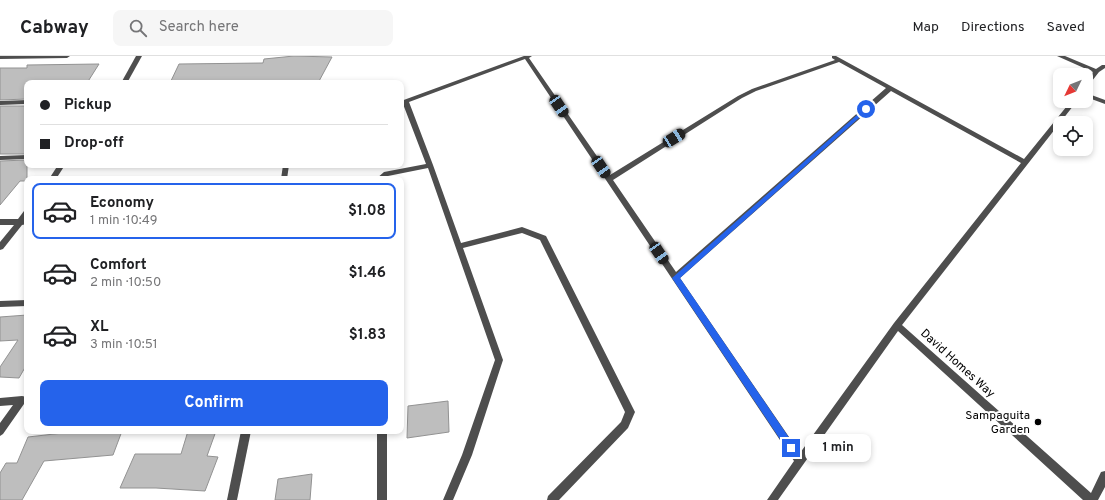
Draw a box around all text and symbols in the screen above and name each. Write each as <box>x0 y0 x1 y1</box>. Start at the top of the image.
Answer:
search box <box>113 10 393 46</box>
text: Cabway <box>20 16 89 40</box>
icon: search <box>127 17 149 39</box>
text: Search here <box>159 18 239 37</box>
text: Map <box>913 19 939 36</box>
text: Directions <box>961 19 1025 36</box>
text: Saved <box>1047 19 1085 36</box>
north arrow <box>1053 68 1093 108</box>
map controls <box>1053 68 1093 156</box>
car <box>547 93 571 119</box>
text: Pickup <box>64 96 112 115</box>
route start <box>857 100 875 118</box>
button: locate <box>1053 116 1093 156</box>
car <box>661 127 687 149</box>
text: Drop-off <box>64 134 124 153</box>
car <box>589 154 613 180</box>
icon: car <box>42 193 78 229</box>
text: Economy <box>90 194 154 213</box>
text: $1.08 <box>348 202 386 221</box>
text: 1 min · 10:49 <box>90 213 157 229</box>
car <box>647 240 671 266</box>
icon: car <box>42 255 78 291</box>
text: Comfort <box>90 256 147 275</box>
text: $1.46 <box>348 264 386 283</box>
text: 2 min · 10:50 <box>90 275 161 291</box>
icon: car <box>42 317 78 353</box>
text: XL <box>90 318 108 337</box>
text: $1.83 <box>349 326 386 345</box>
street label: David Homes Way <box>917 326 998 402</box>
text: 3 min · 10:51 <box>90 337 158 353</box>
button: Confirm <box>40 380 388 426</box>
place label: Sampaguita Garden <box>965 408 1030 438</box>
marker: Sampaguita Garden <box>1033 417 1043 427</box>
callout: 1 min <box>805 434 871 462</box>
route end <box>782 439 800 457</box>
text: 1 min <box>822 440 854 456</box>

